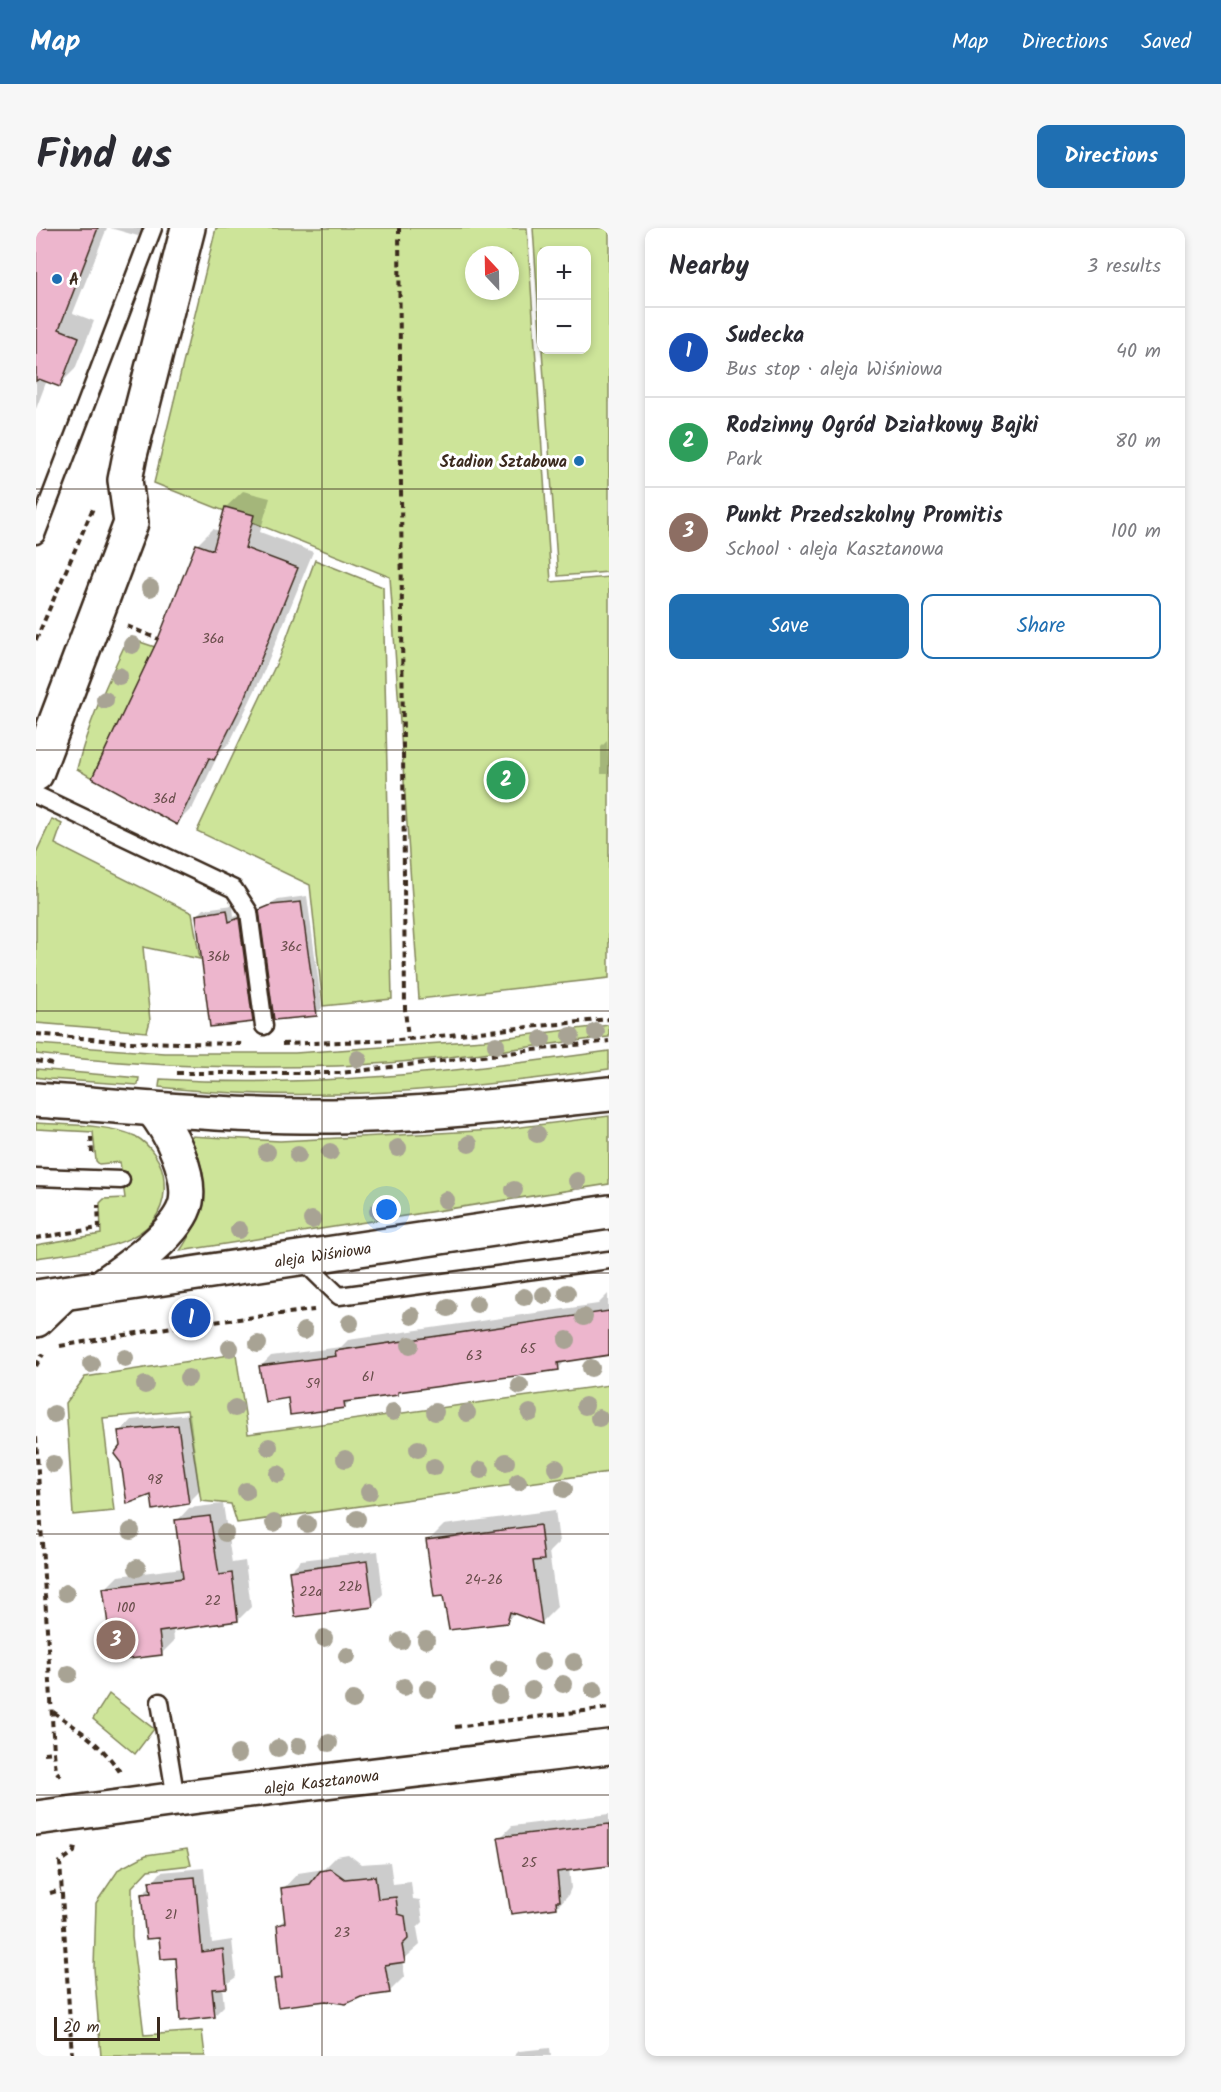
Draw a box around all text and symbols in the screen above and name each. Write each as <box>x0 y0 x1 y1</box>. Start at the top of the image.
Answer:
text: Map <box>30 20 81 65</box>
text: Map <box>952 26 988 59</box>
text: Directions <box>1021 26 1108 59</box>
text: Saved <box>1141 26 1191 59</box>
text: Find us <box>36 123 172 190</box>
button: Directions <box>1037 125 1185 188</box>
north arrow <box>465 246 519 300</box>
map controls <box>537 246 591 354</box>
button: + <box>537 246 591 300</box>
text: Nearby <box>669 246 749 288</box>
text: 3 results <box>1087 251 1161 283</box>
place label: A <box>69 268 79 293</box>
marker: A <box>50 272 64 286</box>
button: − <box>537 300 591 354</box>
text: Sudecka <box>726 319 804 354</box>
text: 1 <box>685 336 692 368</box>
text: 40 m <box>1116 336 1161 368</box>
text: Bus stop · aleja Wiśniowa <box>726 354 943 386</box>
text: Rodzinny Ogród Działkowy Bajki <box>726 409 1038 444</box>
text: 2 <box>683 426 694 458</box>
text: 80 m <box>1115 426 1161 458</box>
text: Park <box>726 444 762 476</box>
place label: Stadion Sztabowa <box>440 450 567 475</box>
marker: Stadion Sztabowa <box>572 454 586 468</box>
text: Punkt Przedszkolny Promitis <box>726 499 1003 534</box>
text: 3 <box>683 516 694 548</box>
text: 100 m <box>1111 516 1161 548</box>
text: School · aleja Kasztanowa <box>726 534 944 566</box>
button: Save <box>669 594 909 659</box>
button: Share <box>921 594 1161 659</box>
house number: 36a <box>202 628 224 650</box>
pin: 2 <box>486 758 526 802</box>
house number: 36d <box>153 788 176 810</box>
house number: 36c <box>280 936 302 958</box>
house number: 36b <box>206 946 230 968</box>
your location <box>372 1195 401 1224</box>
street label: aleja Wiśniowa <box>273 1236 373 1275</box>
pin: 1 <box>172 1296 210 1340</box>
house number: 65 <box>520 1338 537 1360</box>
house number: 63 <box>466 1345 482 1367</box>
house number: 61 <box>362 1366 374 1388</box>
house number: 59 <box>306 1373 320 1395</box>
house number: 98 <box>147 1469 163 1491</box>
house number: 24-26 <box>465 1569 503 1591</box>
house number: 22b <box>338 1576 362 1598</box>
house number: 22a <box>300 1581 322 1603</box>
house number: 22 <box>205 1590 221 1612</box>
house number: 100 <box>117 1597 135 1619</box>
pin: 3 <box>96 1618 136 1662</box>
street label: aleja Kasztanowa <box>263 1764 381 1802</box>
house number: 25 <box>521 1852 538 1874</box>
house number: 21 <box>165 1904 177 1926</box>
house number: 23 <box>334 1922 350 1944</box>
scale bar <box>54 2014 160 2042</box>
text: 20 m <box>63 2015 99 2040</box>

